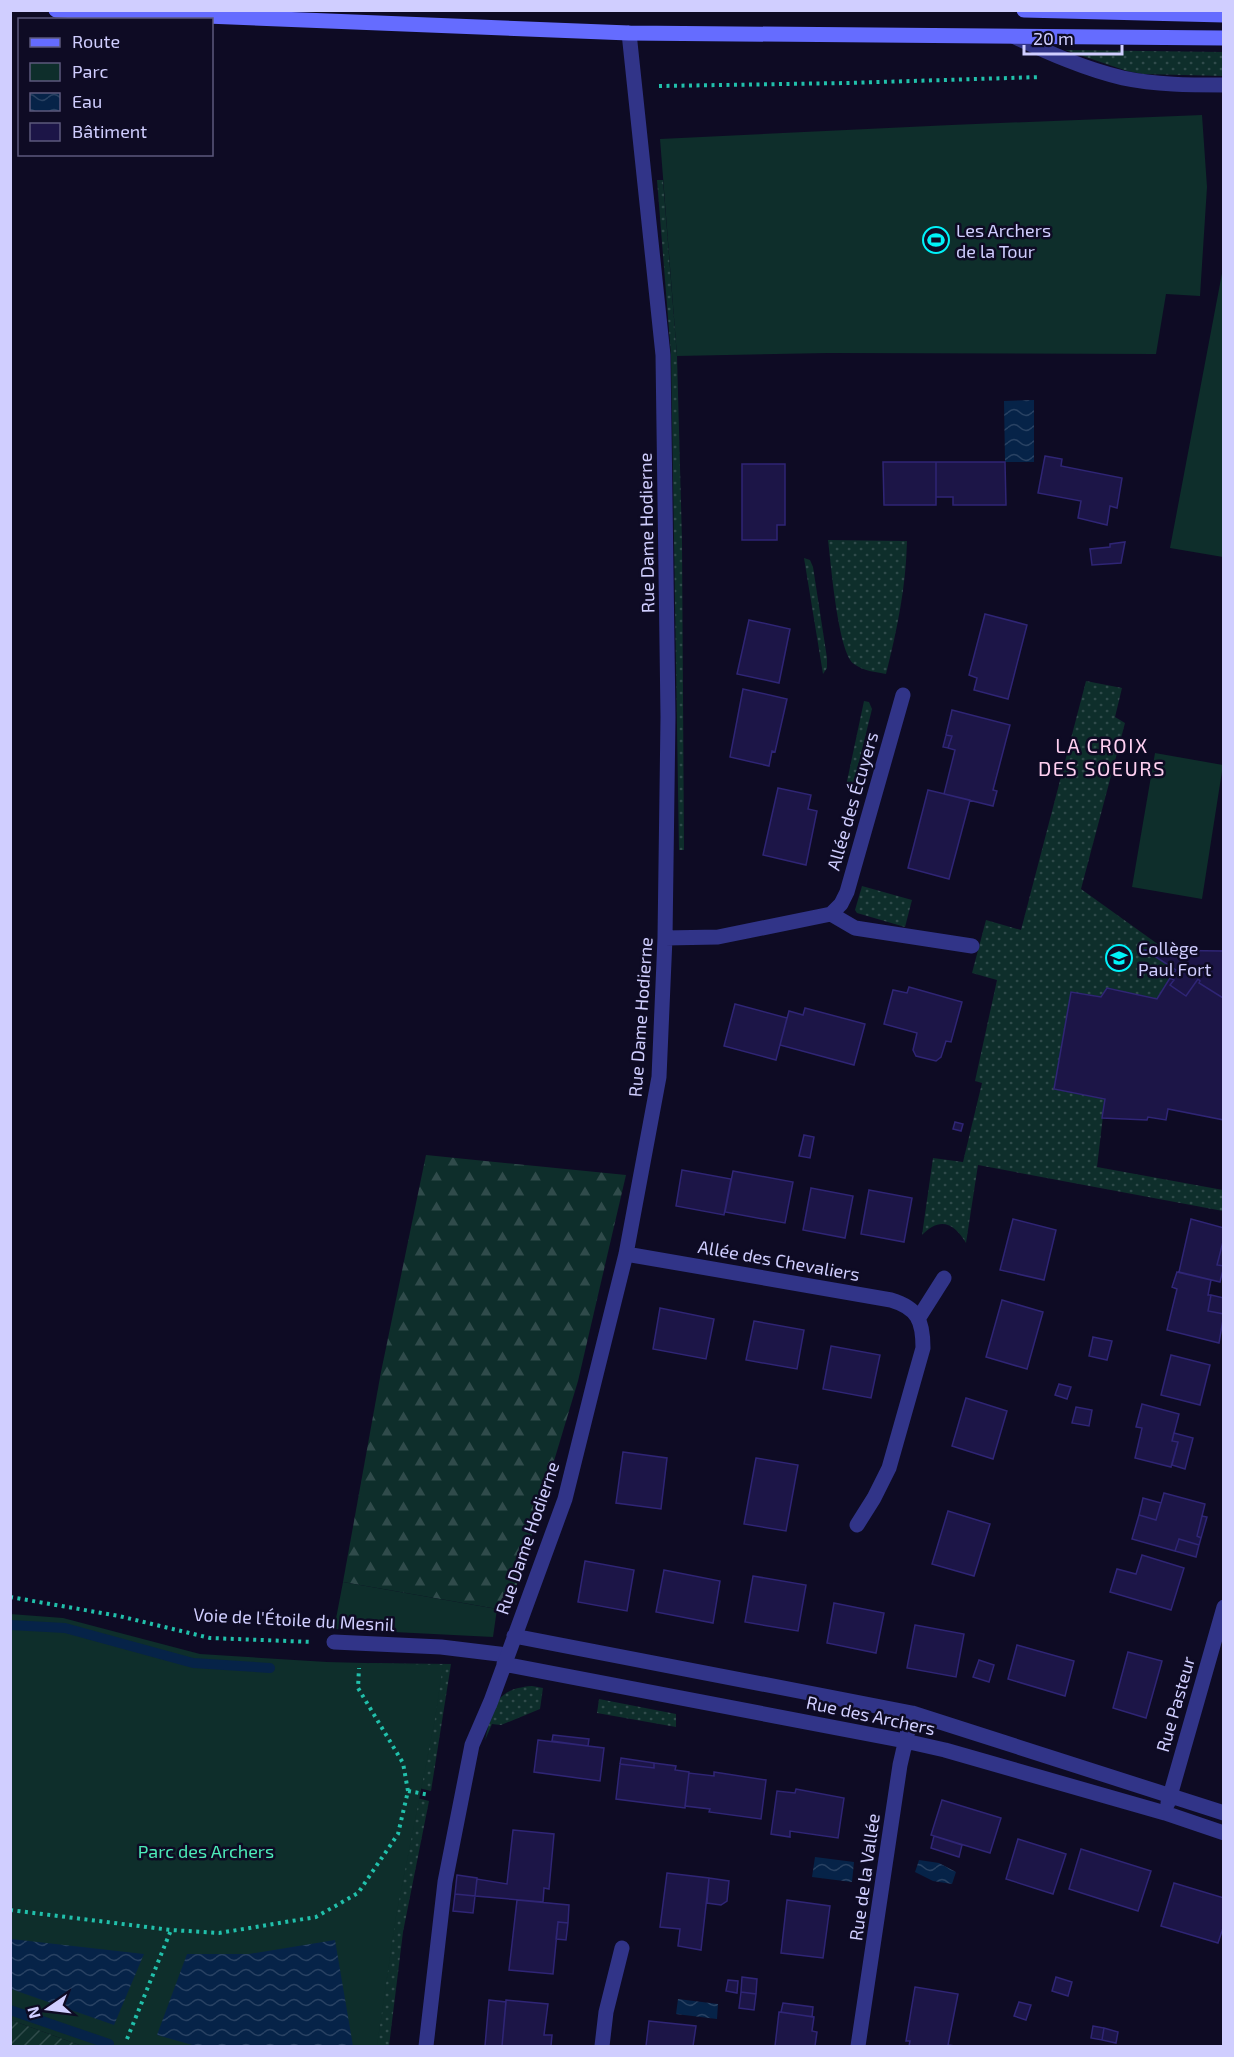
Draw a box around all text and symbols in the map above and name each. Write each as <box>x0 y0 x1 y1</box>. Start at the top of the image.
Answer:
legend <box>18 18 213 156</box>
scale bar <box>1024 18 1122 56</box>
text: 20 m <box>1033 27 1074 49</box>
text: Route <box>72 30 120 52</box>
text: Parc <box>72 60 108 82</box>
text: Eau <box>72 90 102 112</box>
text: Bâtiment <box>72 120 147 142</box>
place label: Les Archers de la Tour <box>956 219 1051 262</box>
sports icon: Les Archers de la Tour <box>921 225 951 255</box>
street label: Rue Dame Hodierne <box>634 453 658 613</box>
street label: Allée des Écuyers <box>822 729 882 873</box>
district label: LA CROIX DES SOEURS <box>1038 733 1166 780</box>
street label: Rue Dame Hodierne <box>623 936 657 1098</box>
place label: Collège Paul Fort <box>1138 937 1211 980</box>
school or university icon: Collège Paul Fort <box>1104 943 1134 973</box>
street label: Allée des Chevaliers <box>696 1235 862 1285</box>
street label: Rue Dame Hodierne <box>490 1459 564 1617</box>
street label: Voie de l'Étoile du Mesnil <box>193 1603 396 1635</box>
street label: Rue Pasteur <box>1151 1654 1199 1754</box>
street label: Rue des Archers <box>805 1691 937 1739</box>
street label: Rue de la Vallée <box>844 1812 884 1942</box>
park label: Parc des Archers <box>138 1840 274 1862</box>
north arrow <box>18 1979 78 2039</box>
text: N <box>22 2005 44 2021</box>

